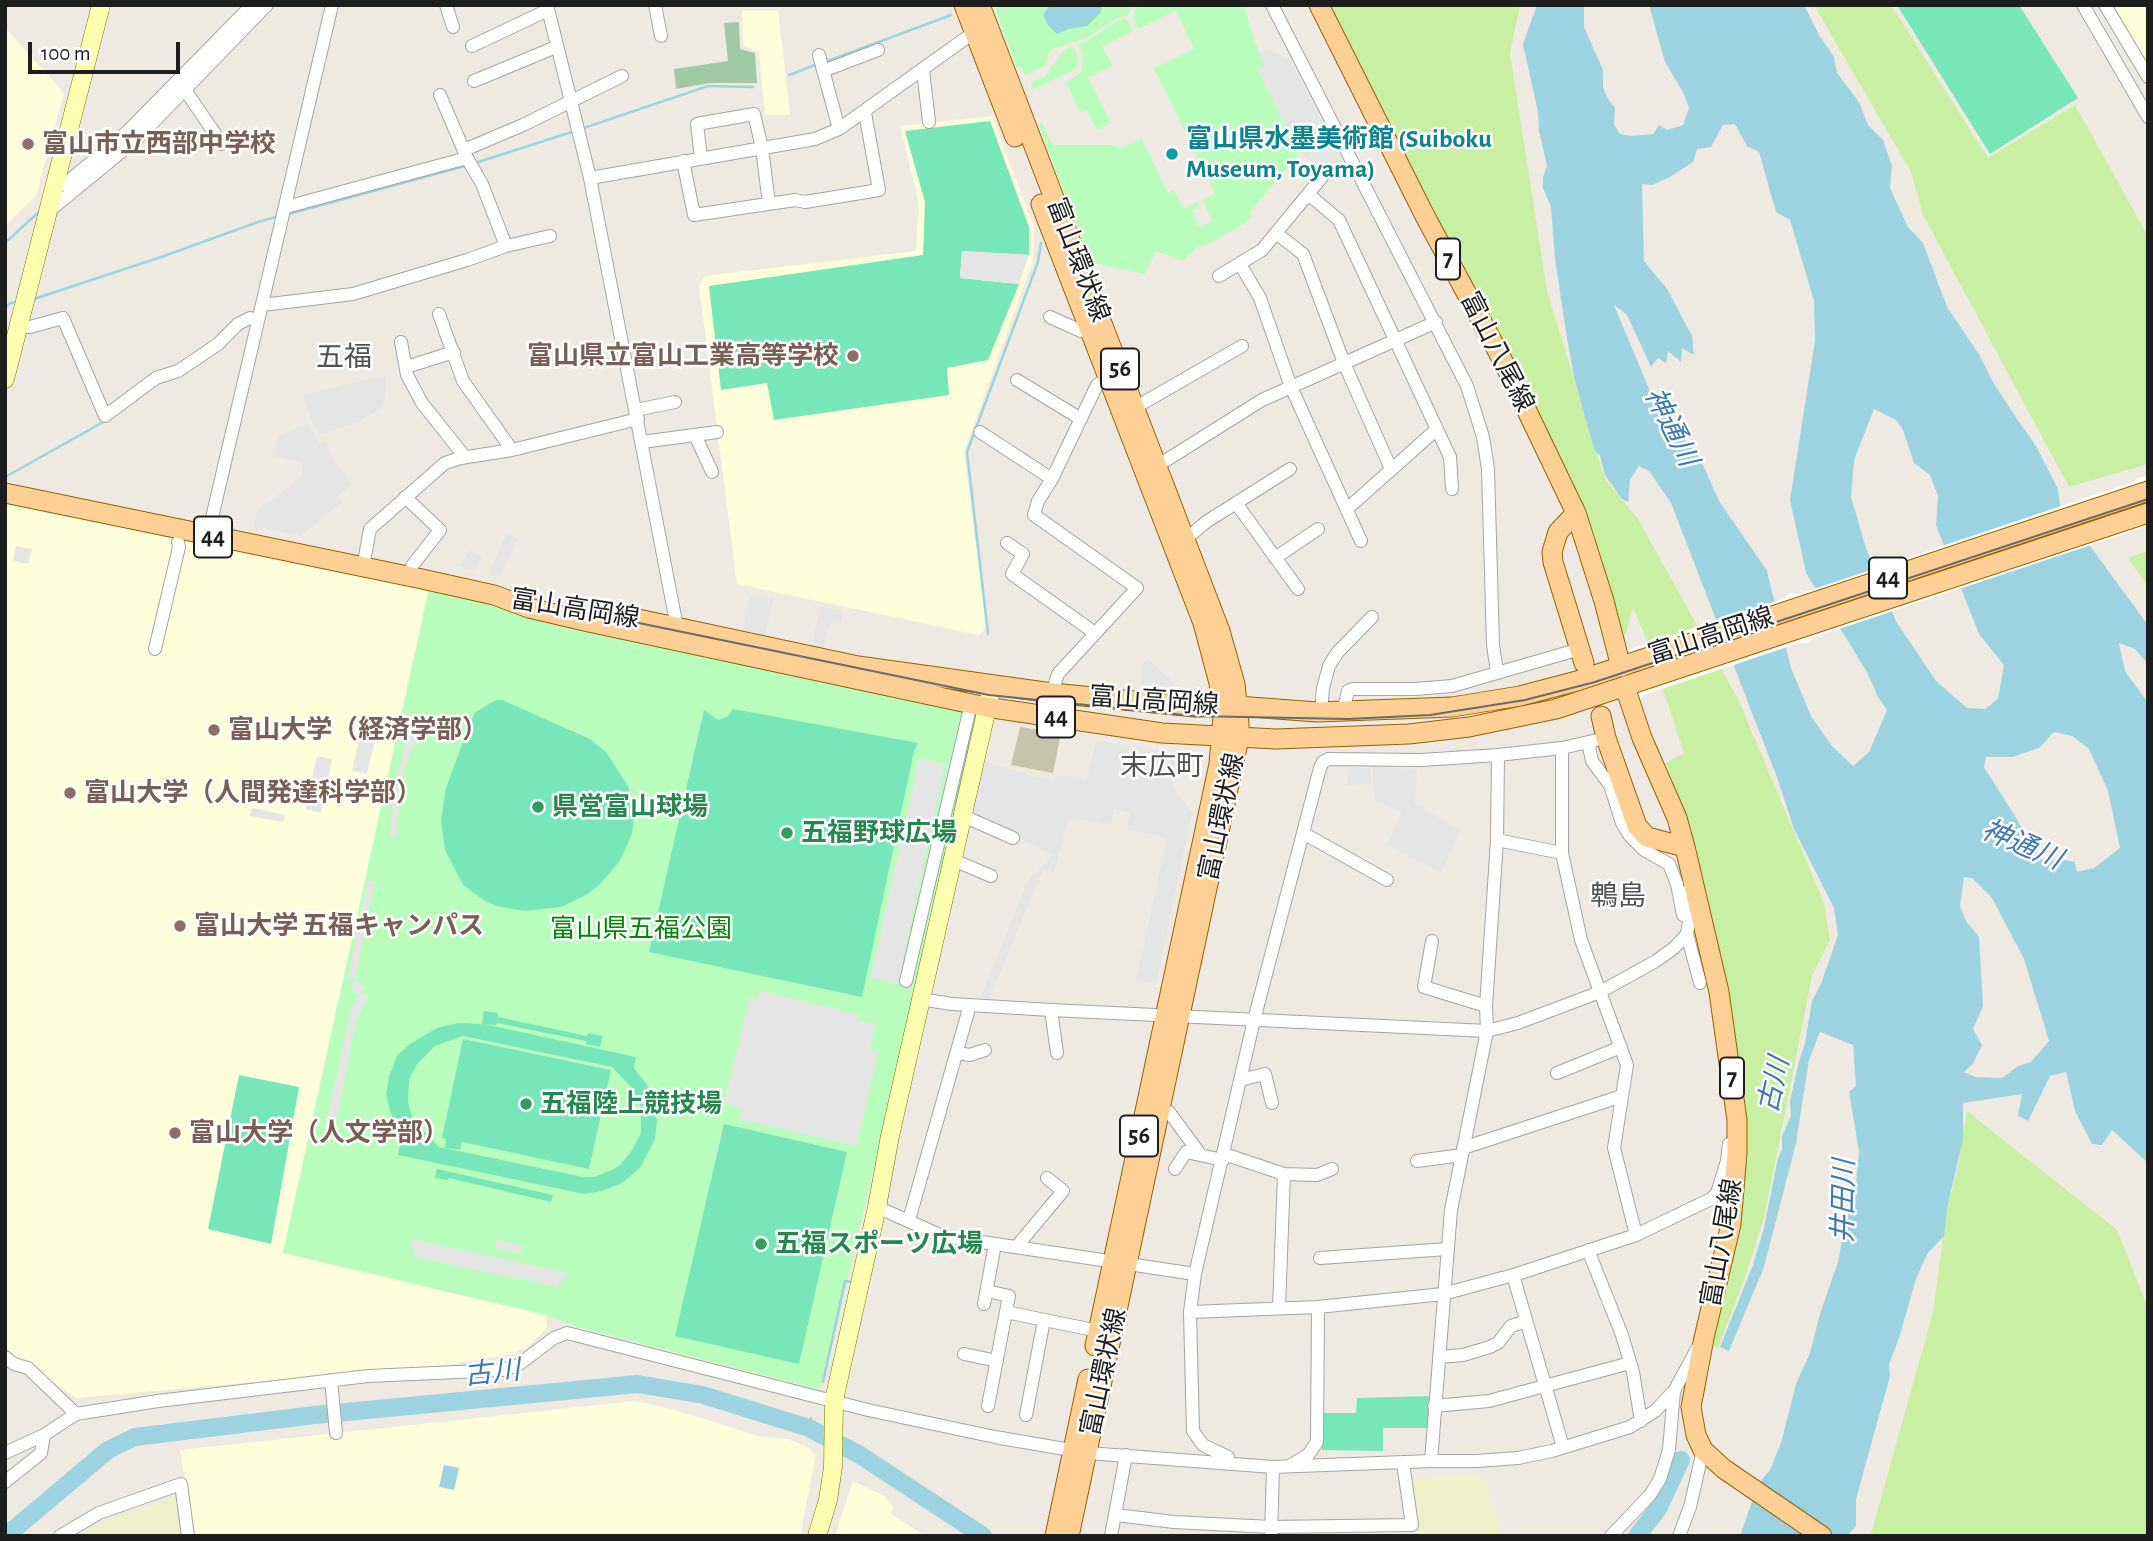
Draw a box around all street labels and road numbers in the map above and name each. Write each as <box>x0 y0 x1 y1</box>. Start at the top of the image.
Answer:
street label: 富山環状線 <box>1040 194 1116 326</box>
road number: 7 <box>1436 238 1460 280</box>
street label: 富山八尾線 <box>1454 287 1540 417</box>
road number: 56 <box>1101 348 1139 390</box>
road number: 44 <box>194 516 232 558</box>
road number: 44 <box>1869 558 1907 598</box>
street label: 富山高岡線 <box>508 583 642 635</box>
street label: 富山高岡線 <box>1644 601 1778 671</box>
street label: 富山高岡線 <box>1088 681 1220 721</box>
road number: 44 <box>1037 696 1075 738</box>
street label: 富山環状線 <box>1193 750 1251 884</box>
road number: 7 <box>1720 1058 1744 1098</box>
road number: 56 <box>1120 1116 1158 1156</box>
street label: 富山八尾線 <box>1695 1176 1749 1310</box>
street label: 富山環状線 <box>1075 1305 1133 1439</box>

